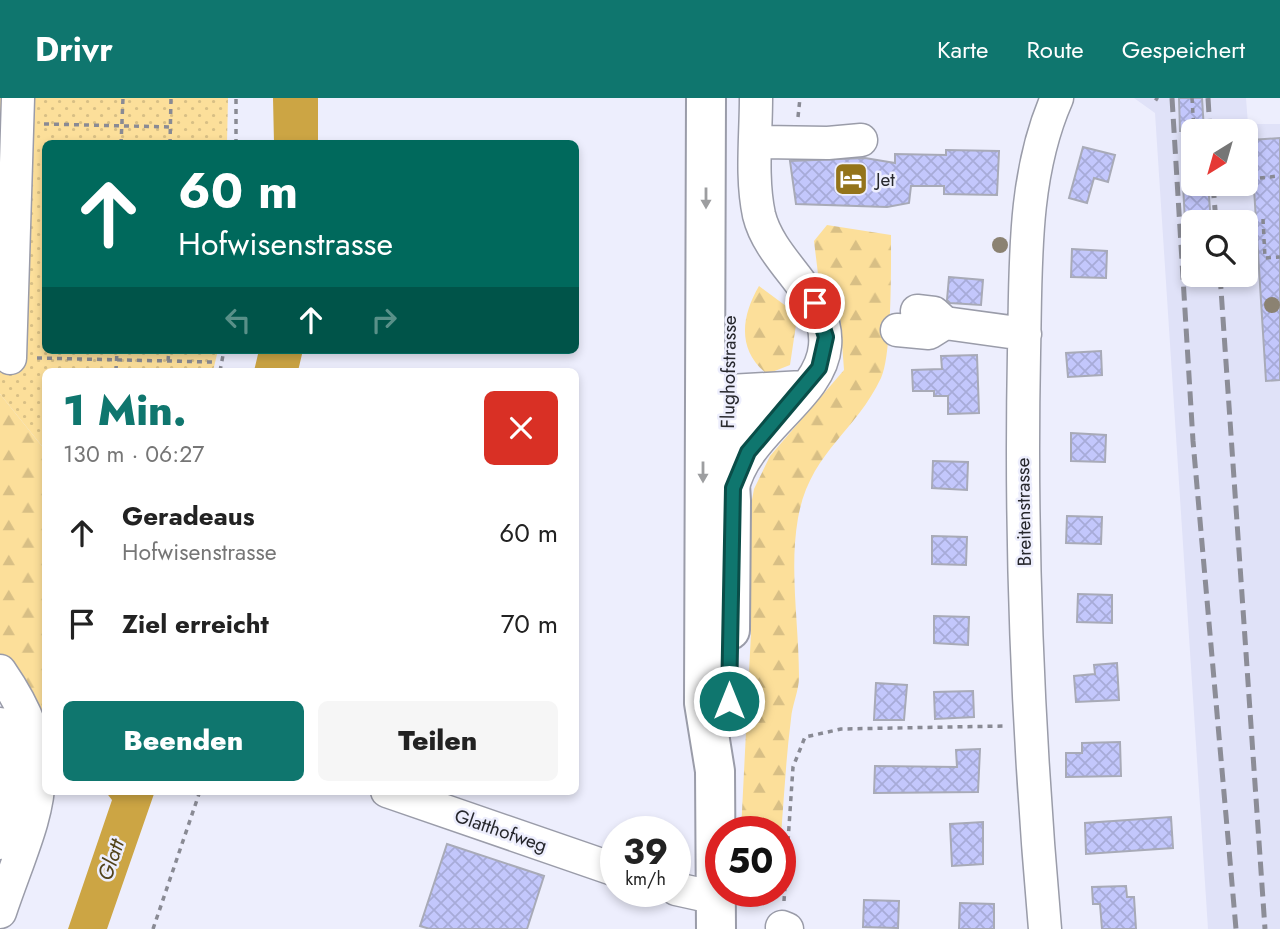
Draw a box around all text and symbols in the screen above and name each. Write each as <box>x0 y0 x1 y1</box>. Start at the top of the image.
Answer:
text: Drivr <box>35 26 113 73</box>
text: Karte <box>937 32 988 67</box>
text: Route <box>1026 32 1084 67</box>
text: Gespeichert <box>1122 32 1245 67</box>
north arrow <box>1181 119 1258 196</box>
map controls <box>1181 119 1258 287</box>
text: 60 m <box>178 156 298 226</box>
hotel icon: Jet <box>832 160 870 198</box>
place label: Jet <box>873 166 895 193</box>
icon: ahead <box>63 168 154 259</box>
one-way arrow <box>700 187 712 209</box>
button: search <box>1181 210 1258 287</box>
text: Hofwisenstrasse <box>178 221 393 267</box>
pin <box>785 273 845 333</box>
icon: arrive <box>796 284 834 322</box>
icon: left <box>219 301 257 339</box>
icon: ahead <box>292 301 330 339</box>
icon: right <box>365 301 403 339</box>
street label: Flughofstrasse <box>714 315 743 429</box>
text: 1 Min. <box>63 380 187 441</box>
button: close <box>484 391 558 465</box>
text: 130 m · 06:27 <box>63 437 204 471</box>
street label: Breitenstrasse <box>1009 457 1038 567</box>
one-way arrow <box>697 461 709 483</box>
text: Geradeaus <box>122 497 255 535</box>
icon: ahead <box>63 514 101 552</box>
text: 60 m <box>499 514 558 552</box>
text: Hofwisenstrasse <box>122 535 277 569</box>
icon: arrive <box>63 605 101 643</box>
text: Ziel erreicht <box>122 605 269 643</box>
text: 70 m <box>501 605 558 643</box>
position arrow <box>692 664 766 738</box>
button: Beenden <box>63 701 304 781</box>
button: Teilen <box>318 701 558 781</box>
street label: Glatthofweg <box>451 802 551 859</box>
speed limit sign: 50 <box>705 816 796 907</box>
text: 39 <box>623 827 668 877</box>
water label: Glatt <box>90 834 132 885</box>
text: km/h <box>625 866 666 892</box>

